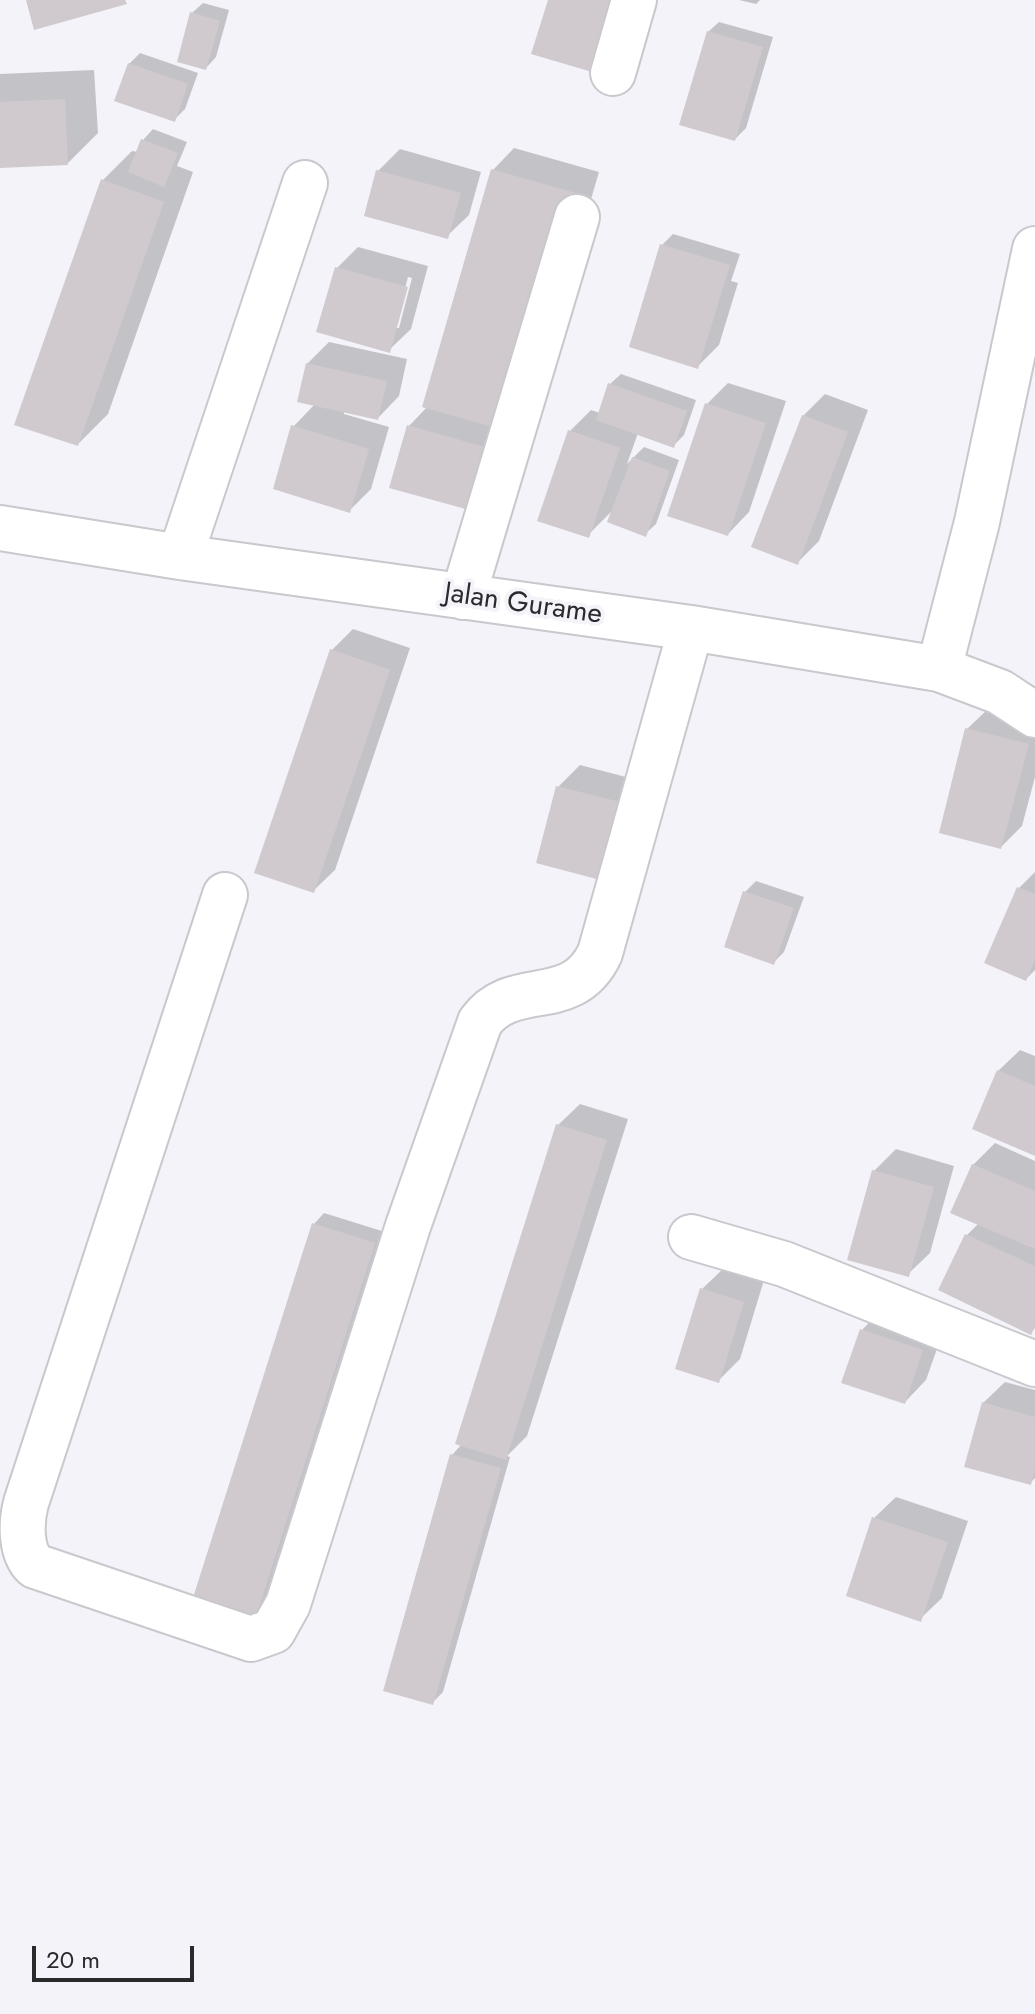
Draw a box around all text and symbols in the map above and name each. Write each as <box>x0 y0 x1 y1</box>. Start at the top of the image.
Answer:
street label: Jalan Gurame <box>442 577 604 633</box>
scale bar <box>36 1930 198 1980</box>
text: 20 m <box>46 1942 100 1977</box>

